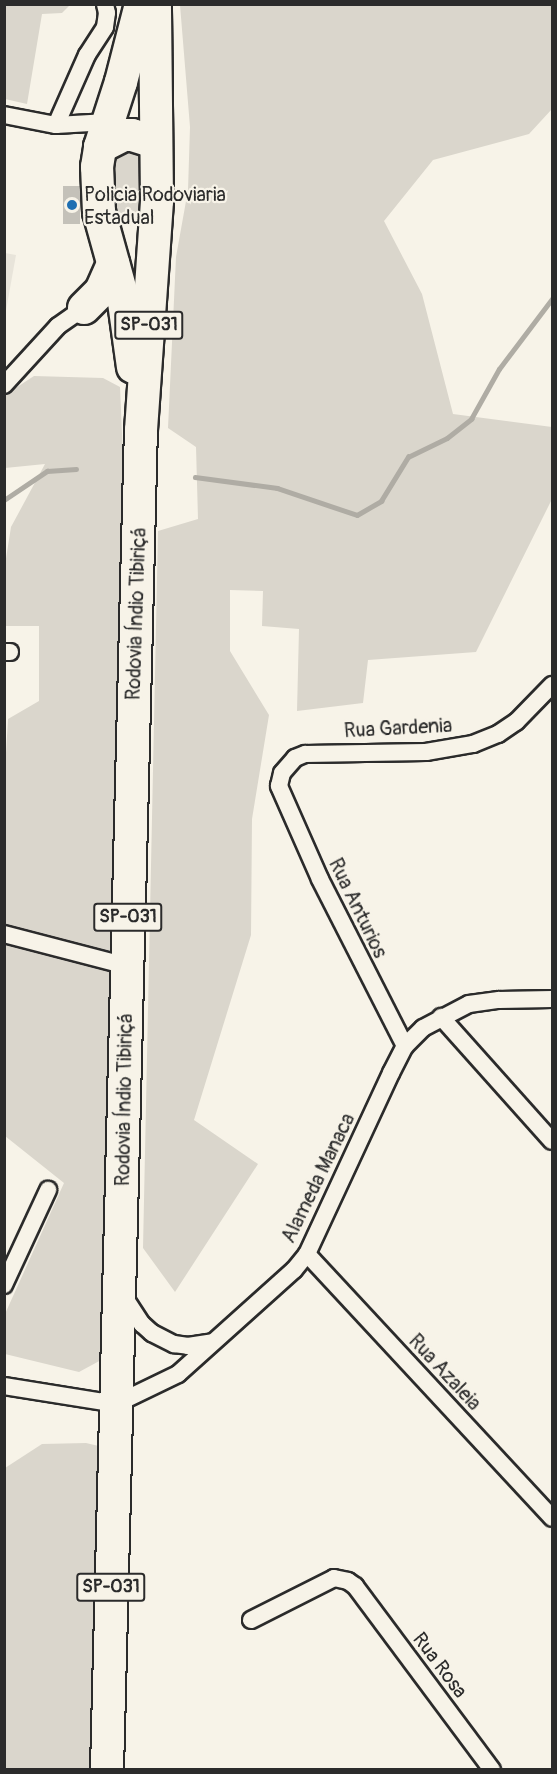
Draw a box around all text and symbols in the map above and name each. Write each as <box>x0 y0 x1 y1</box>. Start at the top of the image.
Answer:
place label: Policia Rodoviaria Estadual <box>84 182 226 229</box>
marker: Policia Rodoviaria Estadual <box>65 198 79 212</box>
road number: SP-031 <box>113 310 185 340</box>
street label: Rodovia Índio Tibiriçá <box>121 527 151 701</box>
street label: Rua Gardenia <box>343 713 453 743</box>
street label: Rua Anturios <box>324 854 392 962</box>
road number: SP-031 <box>92 902 164 932</box>
street label: Rodovia Índio Tibiriçá <box>110 1014 138 1186</box>
street label: Alameda Manaca <box>276 1109 360 1247</box>
street label: Rua Azaleia <box>404 1329 486 1415</box>
road number: SP-031 <box>75 1572 147 1602</box>
street label: Rua Rosa <box>408 1627 472 1703</box>

